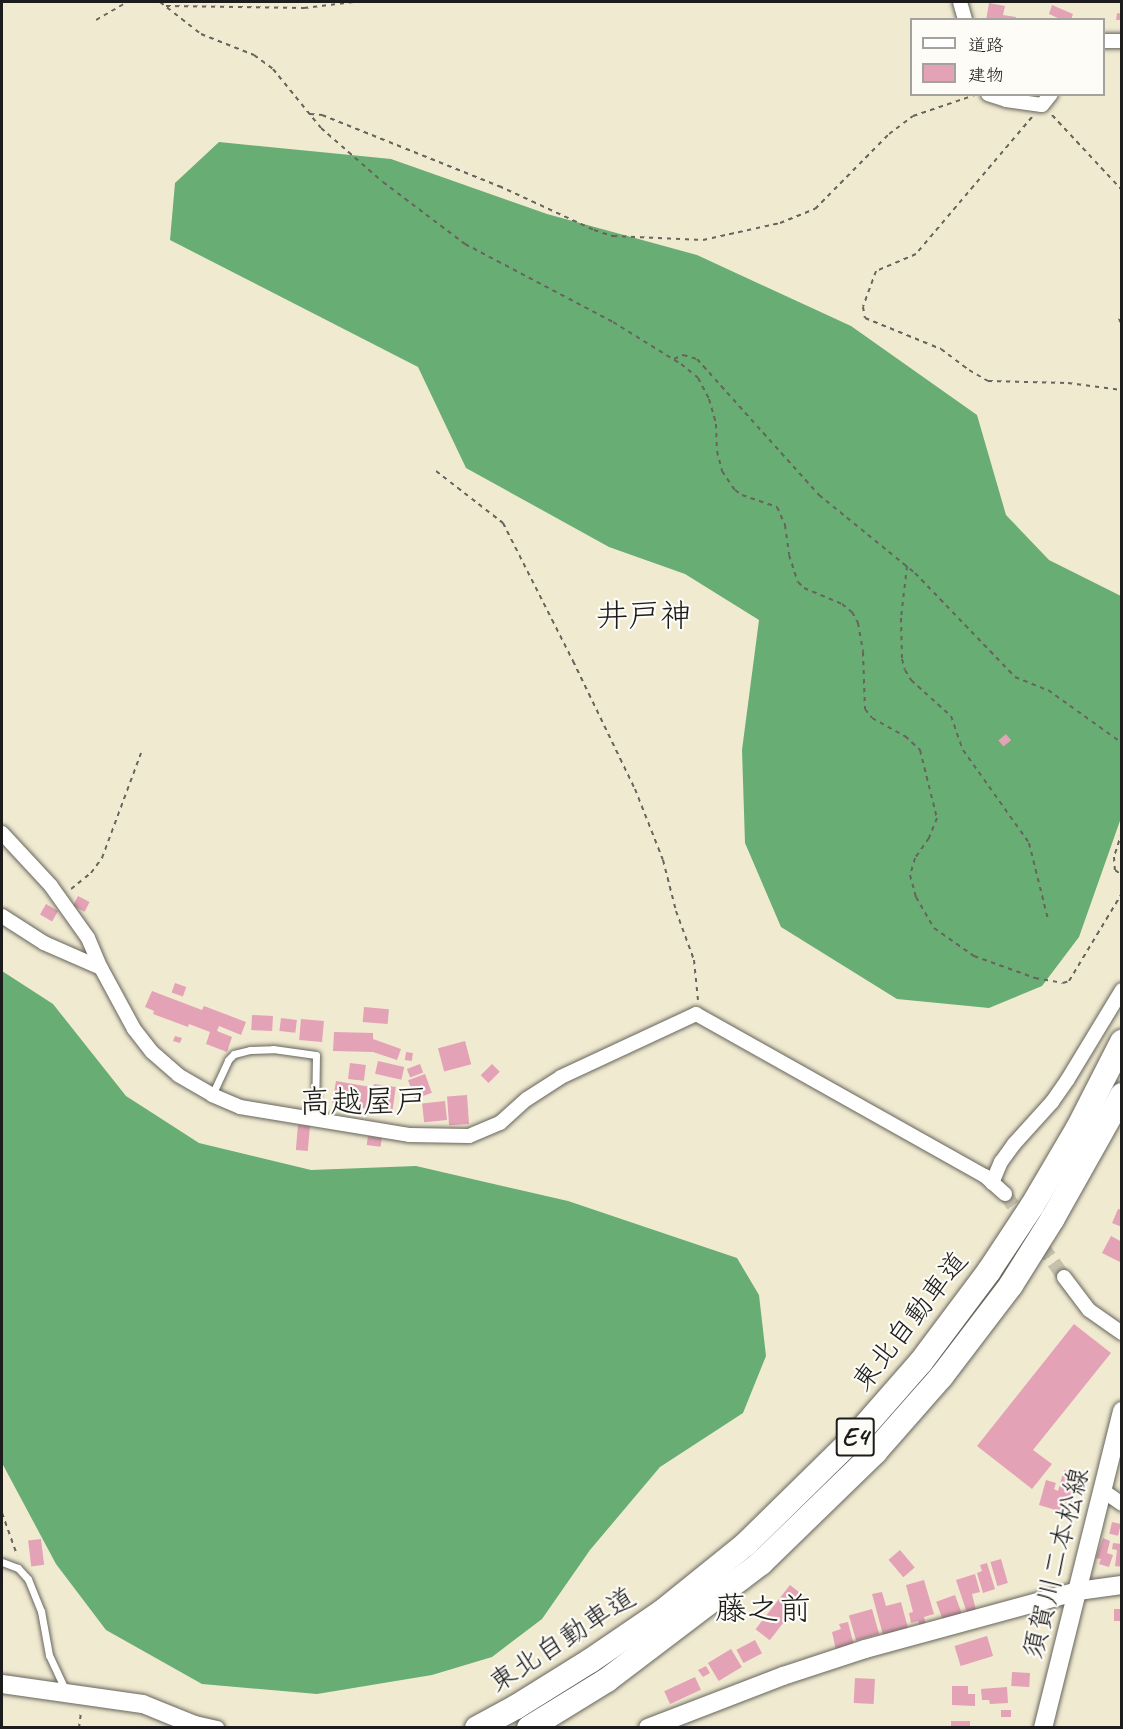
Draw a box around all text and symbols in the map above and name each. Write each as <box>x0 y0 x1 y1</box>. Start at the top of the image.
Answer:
legend <box>910 18 1105 96</box>
text: 道路 <box>968 34 1004 56</box>
text: 建物 <box>968 64 1004 86</box>
district label: 井戸神 <box>596 597 692 635</box>
district label: 高越屋戸 <box>299 1083 427 1121</box>
street label: 東北自動車道 <box>845 1244 975 1398</box>
road number: E4 <box>836 1413 874 1461</box>
street label: 須賀川二本松線 <box>1016 1464 1096 1662</box>
street label: 東北自動車道 <box>482 1580 642 1700</box>
district label: 藤之前 <box>715 1590 811 1628</box>

